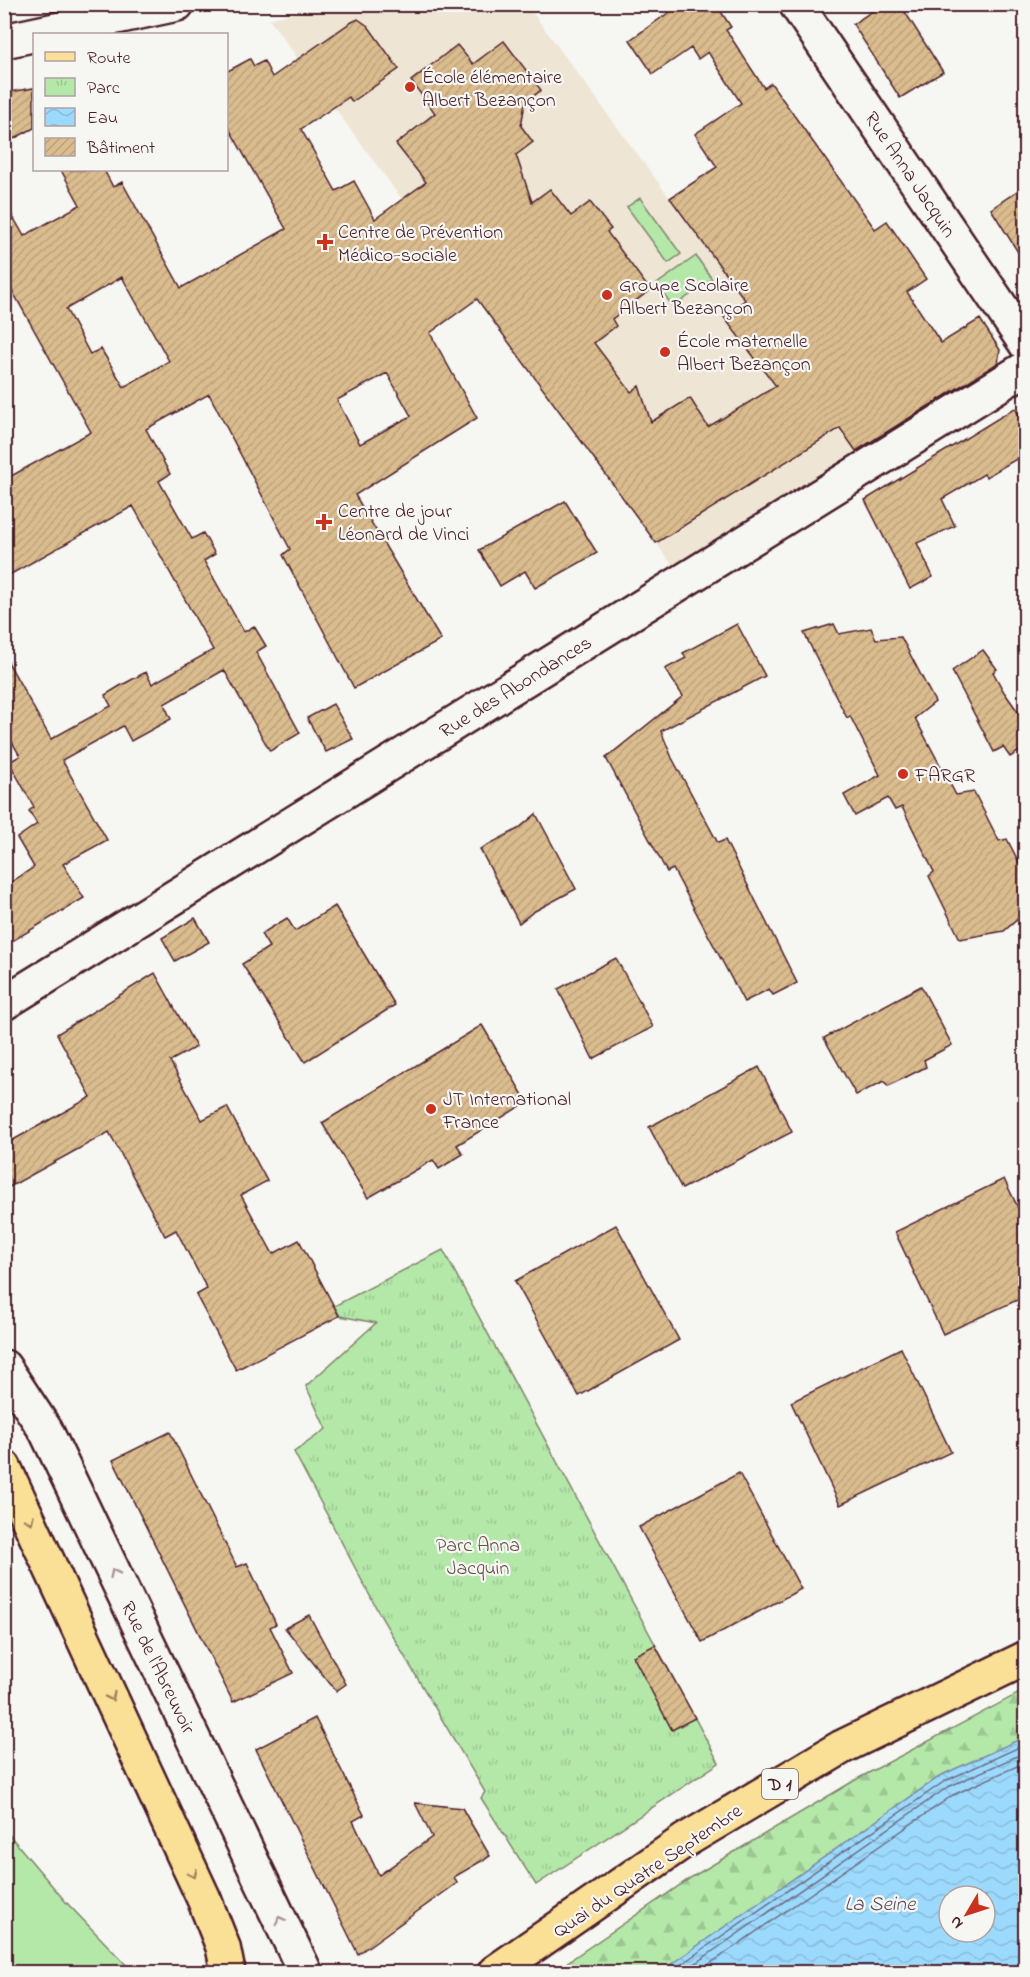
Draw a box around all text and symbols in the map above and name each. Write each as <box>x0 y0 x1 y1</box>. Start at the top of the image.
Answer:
legend <box>33 33 228 171</box>
text: Route <box>87 46 132 72</box>
place label: École élémentaire Albert Bezançon <box>422 64 562 116</box>
text: Parc <box>87 76 120 102</box>
marker: École élémentaire Albert Bezançon <box>403 80 417 94</box>
text: Eau <box>87 106 118 132</box>
street label: Rue Anna Jacquin <box>856 106 962 244</box>
text: Bâtiment <box>86 136 155 162</box>
place label: Centre de Prévention Médico-sociale <box>338 219 503 271</box>
marker: Centre de Prévention Médico-sociale <box>316 233 334 251</box>
place label: Groupe Scolaire Albert Bezançon <box>619 272 753 324</box>
marker: Groupe Scolaire Albert Bezançon <box>600 288 614 302</box>
place label: École maternelle Albert Bezançon <box>677 328 811 380</box>
marker: École maternelle Albert Bezançon <box>658 345 672 359</box>
place label: Centre de jour Léonard de Vinci <box>338 498 469 550</box>
marker: Centre de jour Léonard de Vinci <box>315 513 333 531</box>
street label: Rue des Abondances <box>435 629 598 747</box>
place label: FARGR <box>914 762 976 791</box>
marker: FARGR <box>896 767 910 781</box>
place label: JT International France <box>442 1086 571 1138</box>
marker: JT International France <box>424 1102 438 1116</box>
one-way arrow <box>22 1513 34 1524</box>
park label: Parc Anna Jacquin <box>436 1532 520 1584</box>
one-way arrow <box>110 1569 121 1580</box>
street label: Rue de l'Abreuvoir <box>112 1597 202 1740</box>
one-way arrow <box>104 1690 116 1701</box>
road number: D 1 <box>762 1769 798 1799</box>
street label: Quai du Quatre Septembre <box>548 1798 749 1946</box>
one-way arrow <box>186 1867 198 1878</box>
north arrow <box>937 1884 997 1944</box>
water label: La Seine <box>845 1890 917 1920</box>
text: N <box>944 1910 970 1934</box>
one-way arrow <box>275 1915 287 1926</box>

